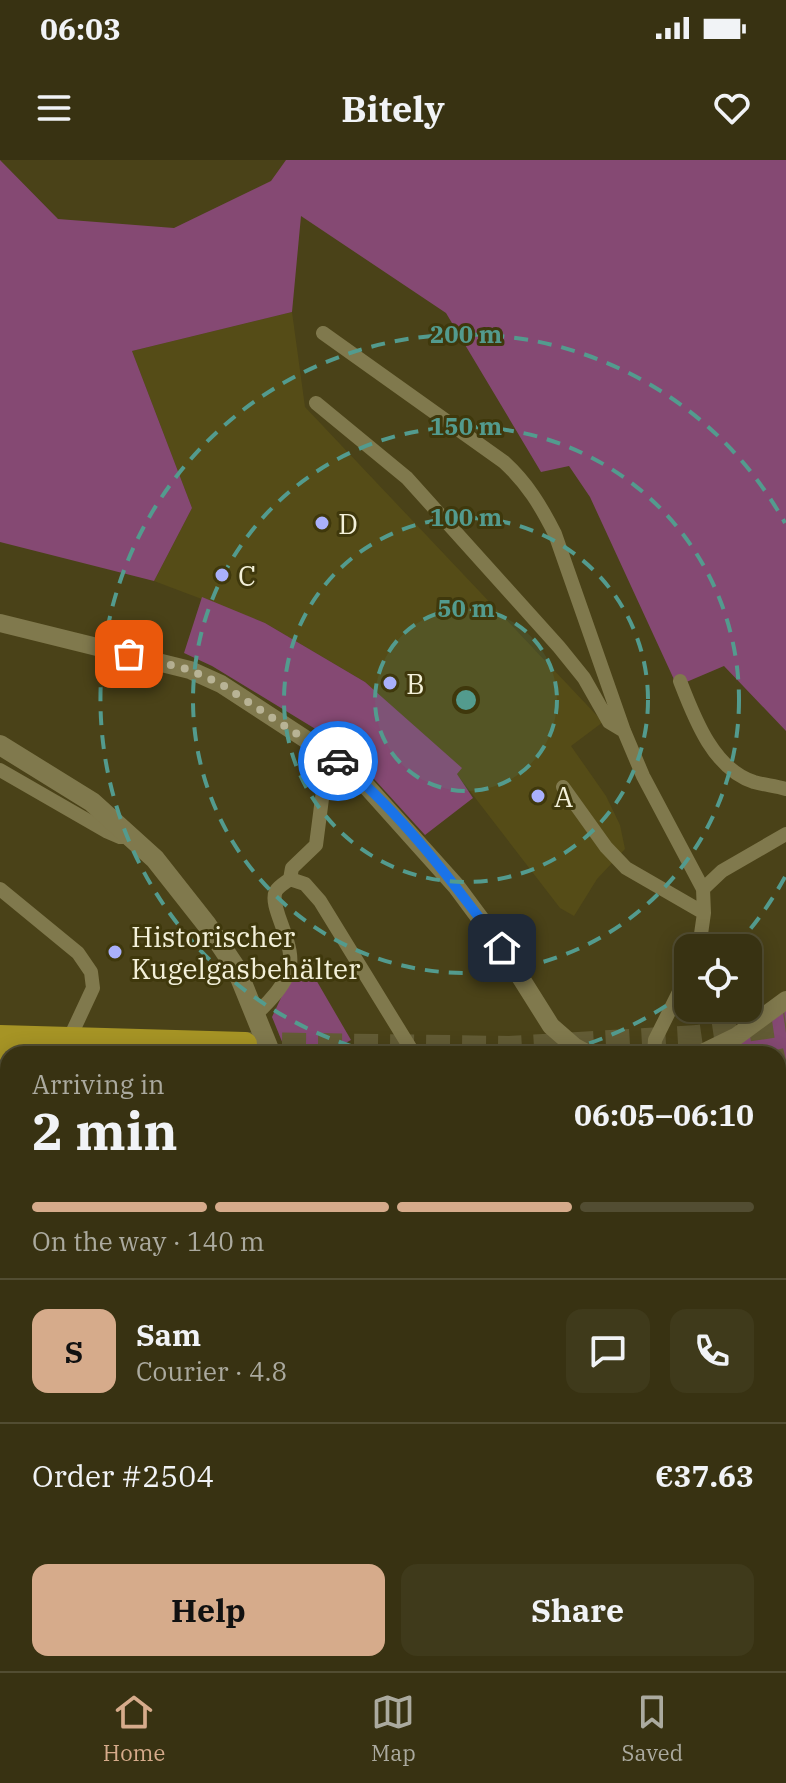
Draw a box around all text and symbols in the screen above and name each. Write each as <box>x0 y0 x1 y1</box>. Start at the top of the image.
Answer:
text: 06:03 <box>40 9 121 48</box>
text: Bitely <box>341 85 445 132</box>
icon: menu <box>32 86 76 130</box>
icon: heart <box>710 86 754 130</box>
text: 200 m <box>430 318 502 350</box>
text: 150 m <box>430 410 502 442</box>
text: 100 m <box>430 501 502 533</box>
place label: D <box>338 505 358 542</box>
marker: D <box>313 514 331 532</box>
place label: C <box>238 557 256 594</box>
marker: C <box>213 566 231 584</box>
text: 50 m <box>437 592 495 624</box>
pin <box>95 620 163 688</box>
icon: bag <box>107 632 151 676</box>
place label: B <box>406 665 425 702</box>
marker: B <box>381 674 399 692</box>
centre of rings <box>452 686 480 714</box>
courier <box>298 721 378 801</box>
icon: car <box>316 739 360 783</box>
place label: A <box>554 778 573 815</box>
marker: A <box>529 787 547 805</box>
pin <box>468 914 536 982</box>
place label: Historischer Kugelgasbehälter <box>131 918 361 987</box>
icon: home <box>480 926 524 970</box>
map controls <box>674 934 762 1022</box>
button: locate <box>674 934 762 1022</box>
marker: Historischer Kugelgasbehälter <box>106 943 124 961</box>
text: Arriving in <box>32 1067 165 1101</box>
text: 06:05–06:10 <box>574 1095 754 1134</box>
text: 2 min <box>32 1097 178 1164</box>
text: On the way · 140 m <box>32 1224 265 1258</box>
button: chat <box>566 1309 650 1393</box>
button: phone <box>670 1309 754 1393</box>
text: Sam <box>136 1315 201 1354</box>
text: S <box>65 1332 83 1371</box>
text: Courier · 4.8 <box>136 1354 287 1388</box>
text: Order #2504 <box>32 1456 214 1495</box>
text: €37.63 <box>655 1456 754 1495</box>
button: Help <box>32 1564 385 1656</box>
button: Share <box>401 1564 754 1656</box>
tab: Home <box>103 1690 165 1767</box>
tab: Map <box>371 1690 416 1767</box>
tab: Saved <box>622 1690 683 1767</box>

